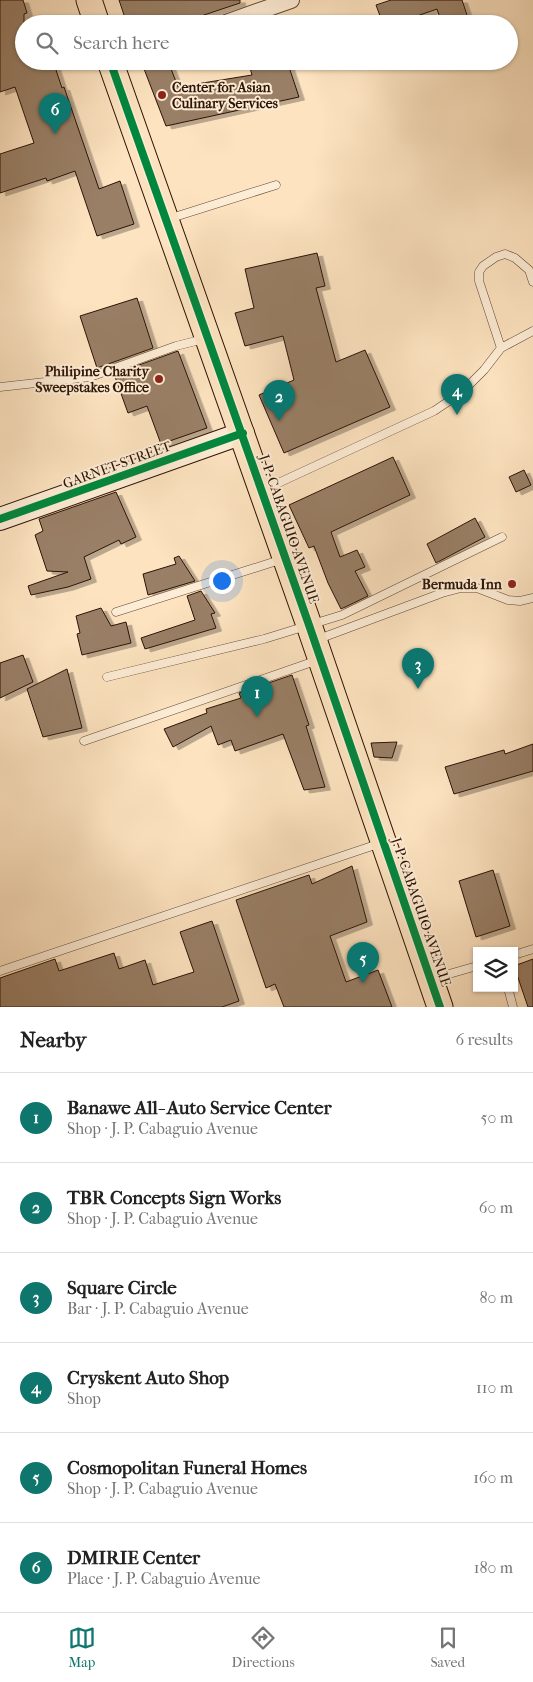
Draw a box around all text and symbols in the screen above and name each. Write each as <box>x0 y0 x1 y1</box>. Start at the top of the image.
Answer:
search box <box>15 15 518 70</box>
icon: search <box>33 29 61 57</box>
text: Search here <box>73 32 169 54</box>
place label: Center for Asian Culinary Services <box>172 79 279 112</box>
marker: Center for Asian Culinary Services <box>156 89 168 101</box>
pin: 6 <box>39 93 71 134</box>
place label: Philipine Charity Sweepstakes Office <box>35 363 151 396</box>
marker: Philipine Charity Sweepstakes Office <box>153 373 165 385</box>
pin: 4 <box>441 374 473 415</box>
pin: 2 <box>263 380 295 421</box>
street label: GARNET STREET <box>60 437 174 492</box>
street label: J. P. CABAGUIO AVENUE <box>255 451 323 606</box>
your location <box>209 568 235 594</box>
place label: Bermuda Inn <box>422 576 503 593</box>
marker: Bermuda Inn <box>506 578 518 590</box>
pin: 3 <box>402 648 434 689</box>
pin: 1 <box>241 676 273 717</box>
street label: J. P. CABAGUIO AVENUE <box>387 834 455 989</box>
pin: 5 <box>347 942 379 983</box>
map controls <box>473 947 518 992</box>
button: layers <box>473 947 518 992</box>
text: Nearby <box>20 1028 86 1052</box>
text: 6 results <box>455 1030 513 1049</box>
text: Banawe All- Auto Service Center <box>67 1097 331 1119</box>
text: 1 <box>33 1108 39 1127</box>
text: 50 m <box>481 1108 513 1127</box>
text: Shop · J. P. Cabaguio Avenue <box>67 1119 258 1138</box>
text: TBR Concepts Sign Works <box>67 1187 281 1209</box>
text: 2 <box>32 1198 40 1217</box>
text: 60 m <box>479 1198 513 1217</box>
text: Shop · J. P. Cabaguio Avenue <box>67 1209 258 1228</box>
text: Square Circle <box>67 1277 177 1299</box>
text: 3 <box>33 1288 39 1307</box>
text: 80 m <box>479 1288 513 1307</box>
text: Bar · J. P. Cabaguio Avenue <box>67 1299 249 1318</box>
text: Cryskent Auto Shop <box>67 1367 229 1389</box>
text: 4 <box>31 1378 41 1397</box>
text: 110 m <box>476 1378 513 1397</box>
text: Shop <box>67 1389 101 1408</box>
text: Cosmopolitan Funeral Homes <box>67 1457 307 1479</box>
text: 5 <box>33 1468 39 1487</box>
text: 160 m <box>473 1468 513 1487</box>
text: Shop · J. P. Cabaguio Avenue <box>67 1479 258 1498</box>
text: DMIRIE Center <box>67 1547 200 1569</box>
text: 6 <box>32 1558 40 1577</box>
text: 180 m <box>474 1558 513 1577</box>
text: Place · J. P. Cabaguio Avenue <box>67 1569 260 1588</box>
tab: Map <box>68 1624 96 1671</box>
tab: Directions <box>232 1624 295 1671</box>
tab: Saved <box>430 1624 465 1671</box>

